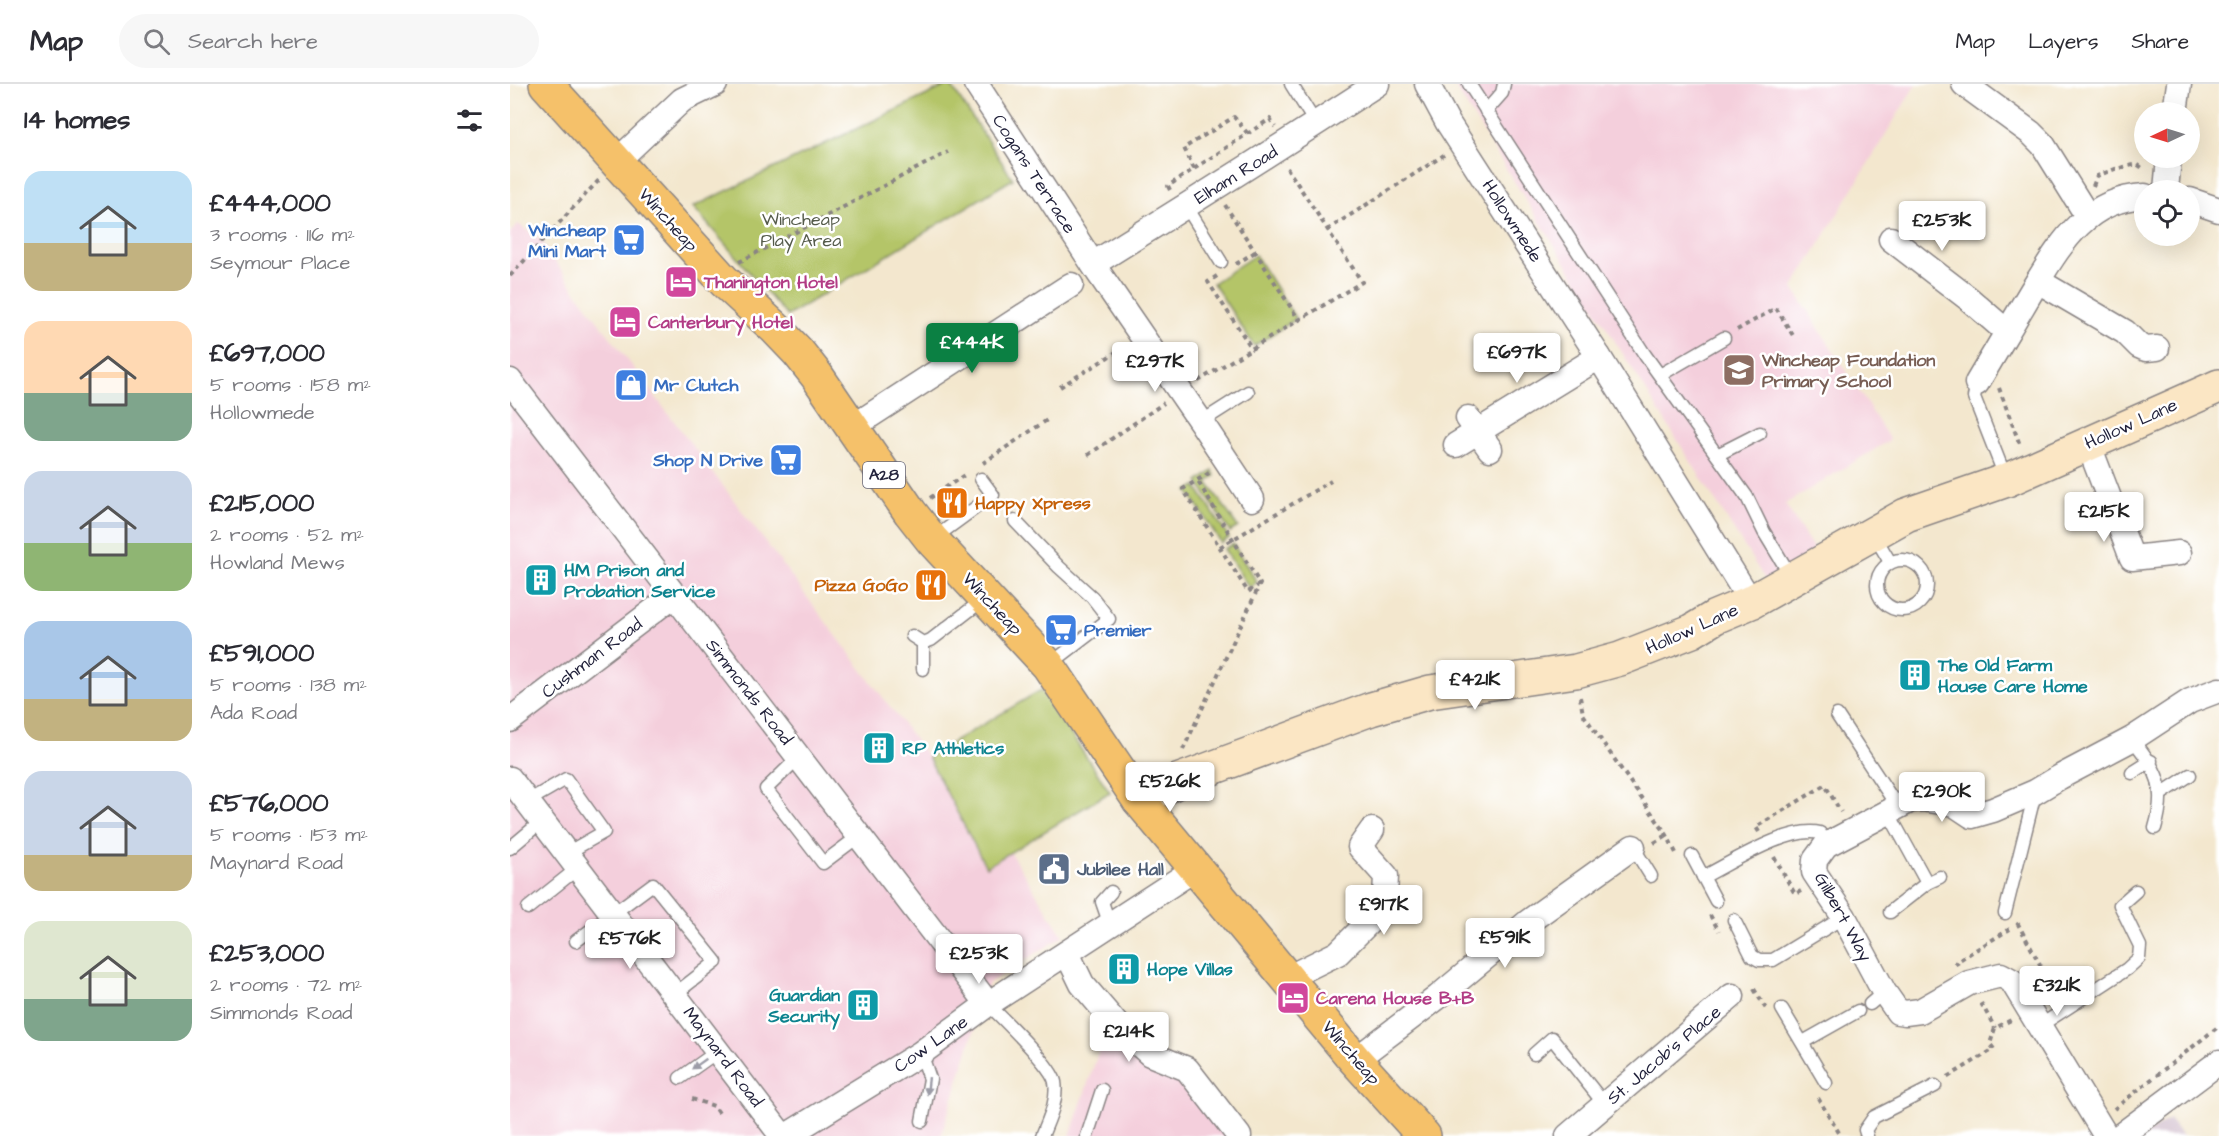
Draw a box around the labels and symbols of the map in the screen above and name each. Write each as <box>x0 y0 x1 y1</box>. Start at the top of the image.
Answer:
north arrow <box>2134 102 2200 168</box>
street label: Cogans Terrace <box>985 109 1082 239</box>
street label: Elham Road <box>1189 139 1283 211</box>
street label: Hollowmede <box>1476 175 1548 267</box>
street label: Wincheap <box>633 183 703 257</box>
pin: £253K <box>1900 201 1984 252</box>
park label: Wincheap Play Area <box>761 207 841 254</box>
place label: Wincheap Mini Mart <box>527 218 607 264</box>
supermarket icon: Wincheap Mini Mart <box>611 222 647 258</box>
hotel icon: Thanington Hotel <box>663 264 699 300</box>
place label: Thanington Hotel <box>703 270 838 296</box>
hotel icon: Canterbury Hotel <box>607 304 643 340</box>
place label: Canterbury Hotel <box>648 310 793 336</box>
pin: £444K <box>930 323 1014 374</box>
pin: £697K <box>1475 333 1559 384</box>
pin: £297K <box>1113 342 1197 393</box>
place label: Wincheap Foundation Primary School <box>1761 348 1935 395</box>
school or university icon: Wincheap Foundation Primary School <box>1721 352 1757 388</box>
shop icon: Mr Clutch <box>613 367 649 403</box>
place label: Mr Clutch <box>654 373 739 398</box>
street label: Hollow Lane <box>2081 392 2182 456</box>
supermarket icon: Shop N Drive <box>768 442 804 478</box>
place label: Shop N Drive <box>652 448 763 473</box>
road number: A28 <box>863 462 905 488</box>
restaurant icon: Happy Xpress <box>934 485 970 521</box>
place label: Happy Xpress <box>975 491 1091 517</box>
pin: £215K <box>2062 492 2146 543</box>
place label: HM Prison and Probation Service <box>564 558 716 604</box>
building icon: HM Prison and Probation Service <box>523 562 559 598</box>
restaurant icon: Pizza GoGo <box>913 567 949 603</box>
street label: Wincheap <box>956 567 1028 641</box>
place label: Pizza GoGo <box>814 573 909 598</box>
street label: Hollow Lane <box>1642 597 1743 661</box>
street label: Cushman Road <box>536 612 648 704</box>
supermarket icon: Premier <box>1043 612 1079 648</box>
place label: Premier <box>1084 618 1152 643</box>
street label: Simmonds Road <box>700 634 798 750</box>
place label: The Old Farm House Care Home <box>1937 653 2088 699</box>
building icon: The Old Farm House Care Home <box>1897 657 1933 693</box>
pin: £421K <box>1433 660 1517 711</box>
building icon: RP Athletics <box>861 730 897 766</box>
place label: RP Athletics <box>902 736 1004 761</box>
pin: £526K <box>1128 762 1212 813</box>
pin: £290K <box>1900 772 1984 823</box>
public building icon: Jubilee Hall <box>1036 851 1072 887</box>
place label: Jubilee Hall <box>1076 857 1164 882</box>
street label: Gilbert Way <box>1807 868 1878 967</box>
pin: £917K <box>1342 885 1426 936</box>
pin: £591K <box>1463 918 1547 969</box>
pin: £576K <box>588 919 672 970</box>
pin: £253K <box>937 934 1021 985</box>
building icon: Hope Villas <box>1106 951 1142 987</box>
place label: Hope Villas <box>1147 957 1233 982</box>
pin: £321K <box>2015 966 2099 1017</box>
hotel icon: Carena House B+B <box>1275 980 1311 1016</box>
place label: Guardian Security <box>767 983 840 1030</box>
place label: Carena House B+B <box>1316 986 1474 1011</box>
building icon: Guardian Security <box>845 987 881 1023</box>
street label: St. Jacob's Place <box>1601 999 1727 1110</box>
street label: Maynard Road <box>676 1002 769 1113</box>
street label: Cow Lane <box>889 1009 973 1079</box>
pin: £214K <box>1087 1012 1171 1063</box>
street label: Wincheap <box>1316 1015 1386 1091</box>
one-way arrow <box>691 1058 707 1070</box>
one-way arrow <box>923 1077 933 1096</box>

